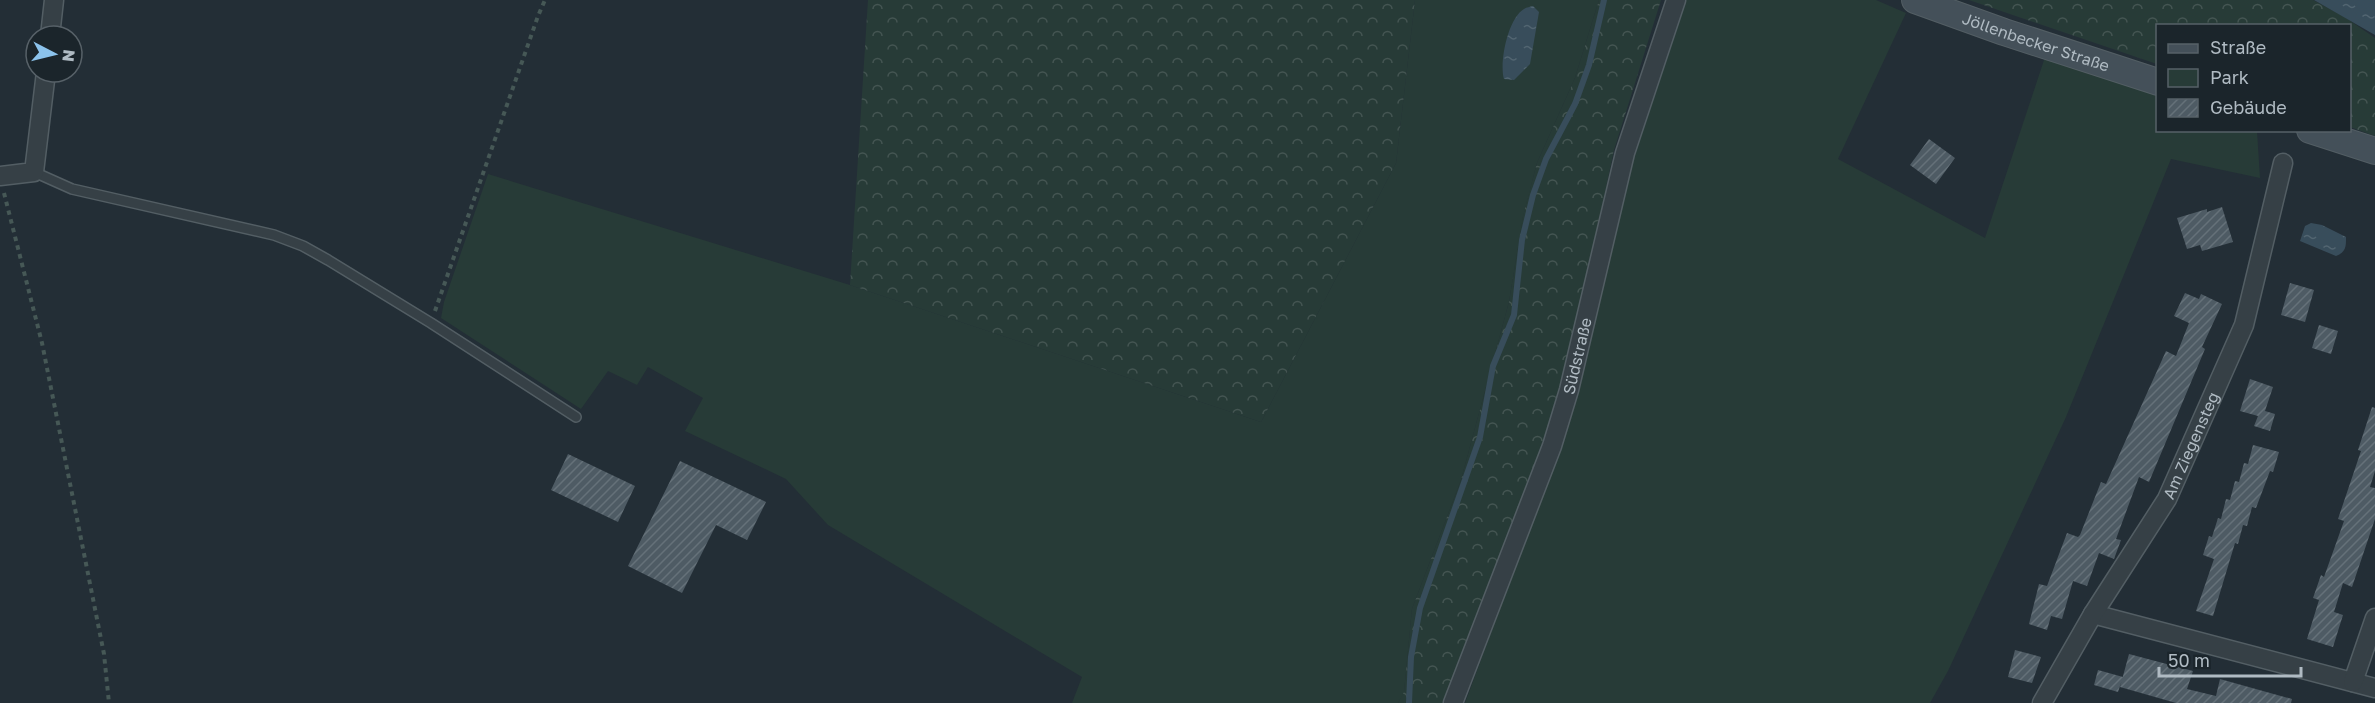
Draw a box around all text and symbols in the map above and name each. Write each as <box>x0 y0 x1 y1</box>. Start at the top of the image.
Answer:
street label: Jöllenbecker Straße <box>1960 8 2112 76</box>
north arrow <box>24 24 84 84</box>
legend <box>2156 24 2351 132</box>
text: Straße <box>2210 36 2266 58</box>
text: N <box>58 49 80 63</box>
text: Park <box>2210 66 2249 88</box>
text: Gebäude <box>2210 96 2287 118</box>
street label: Südstraße <box>1558 315 1596 396</box>
street label: Am Ziegensteg <box>2158 389 2223 502</box>
scale bar <box>2159 640 2302 678</box>
text: 50 m <box>2168 649 2210 671</box>

